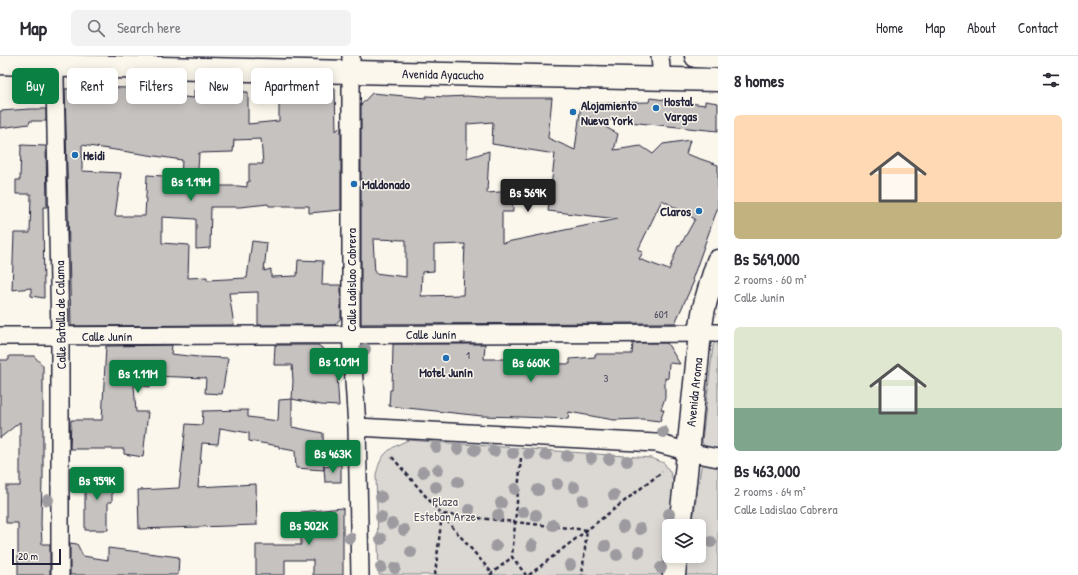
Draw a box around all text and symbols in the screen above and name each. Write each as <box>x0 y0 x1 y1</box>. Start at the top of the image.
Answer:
search box <box>71 10 351 46</box>
text: Map <box>20 15 47 41</box>
icon: search <box>85 17 107 39</box>
text: Search here <box>117 17 181 38</box>
text: Home <box>876 18 903 37</box>
text: Map <box>925 18 945 37</box>
text: About <box>967 18 996 37</box>
text: Contact <box>1018 18 1058 37</box>
street label: Avenida Ayacucho <box>402 64 484 84</box>
chip: Buy <box>12 68 59 104</box>
chip: Rent <box>67 68 118 104</box>
chip: Filters <box>126 68 187 104</box>
chip: New <box>195 68 243 104</box>
chip: Apartment <box>251 68 333 104</box>
text: 8 homes <box>734 69 784 92</box>
icon: filters <box>1040 69 1062 91</box>
place label: Hostal Vargas <box>664 92 697 126</box>
place label: Alojamiento Nueva York <box>581 96 637 129</box>
marker: Hostal Vargas <box>651 103 661 113</box>
marker: Alojamiento Nueva York <box>568 107 578 117</box>
icon: home <box>862 141 934 213</box>
place label: Heidi <box>83 146 105 164</box>
marker: Heidi <box>70 150 80 160</box>
pin: Bs 1.19M <box>150 168 232 202</box>
text: Bs 1.19M <box>171 172 211 190</box>
place label: Maldonado <box>362 175 411 193</box>
marker: Maldonado <box>349 179 359 189</box>
pin: Bs 569K <box>491 179 565 213</box>
text: Bs 569K <box>510 183 546 201</box>
place label: Claros <box>660 202 691 220</box>
marker: Claros <box>694 206 704 216</box>
street label: Calle Ladislao Cabrera <box>342 228 360 332</box>
text: Bs 569,000 <box>734 247 800 270</box>
street label: Calle Batalla de Calama <box>50 260 70 370</box>
text: 2 rooms · 60 m² <box>734 270 807 288</box>
text: Calle Junín <box>734 288 785 306</box>
house number: 601 <box>654 307 668 321</box>
street label: Calle Junín <box>406 325 456 343</box>
street label: Calle Junín <box>82 327 132 345</box>
pin: Bs 1.01M <box>298 348 380 382</box>
house number: 1 <box>466 348 470 362</box>
pin: Bs 660K <box>494 349 568 383</box>
text: Bs 1.01M <box>319 352 359 370</box>
marker: Motel Junín <box>441 353 451 363</box>
text: Bs 660K <box>512 353 550 371</box>
icon: home <box>862 353 934 425</box>
street label: Avenida Aroma <box>681 357 707 427</box>
pin: Bs 1.11M <box>97 360 179 394</box>
place label: Motel Junín <box>419 363 473 381</box>
text: Bs 1.11M <box>118 364 158 382</box>
house number: 3 <box>604 371 609 385</box>
pin: Bs 463K <box>296 440 370 474</box>
text: Bs 463K <box>314 444 352 462</box>
text: Bs 463,000 <box>734 459 800 482</box>
pin: Bs 959K <box>60 467 134 501</box>
text: Bs 959K <box>79 471 115 489</box>
text: 2 rooms · 64 m² <box>734 482 806 500</box>
park label: Plaza Esteban Arze <box>414 492 476 525</box>
text: Calle Ladislao Cabrera <box>734 500 838 518</box>
pin: Bs 502K <box>272 512 346 546</box>
text: Bs 502K <box>290 516 328 534</box>
map controls <box>662 519 706 563</box>
button: layers <box>662 519 706 563</box>
scale bar <box>12 547 61 566</box>
text: 20 m <box>18 549 38 563</box>

